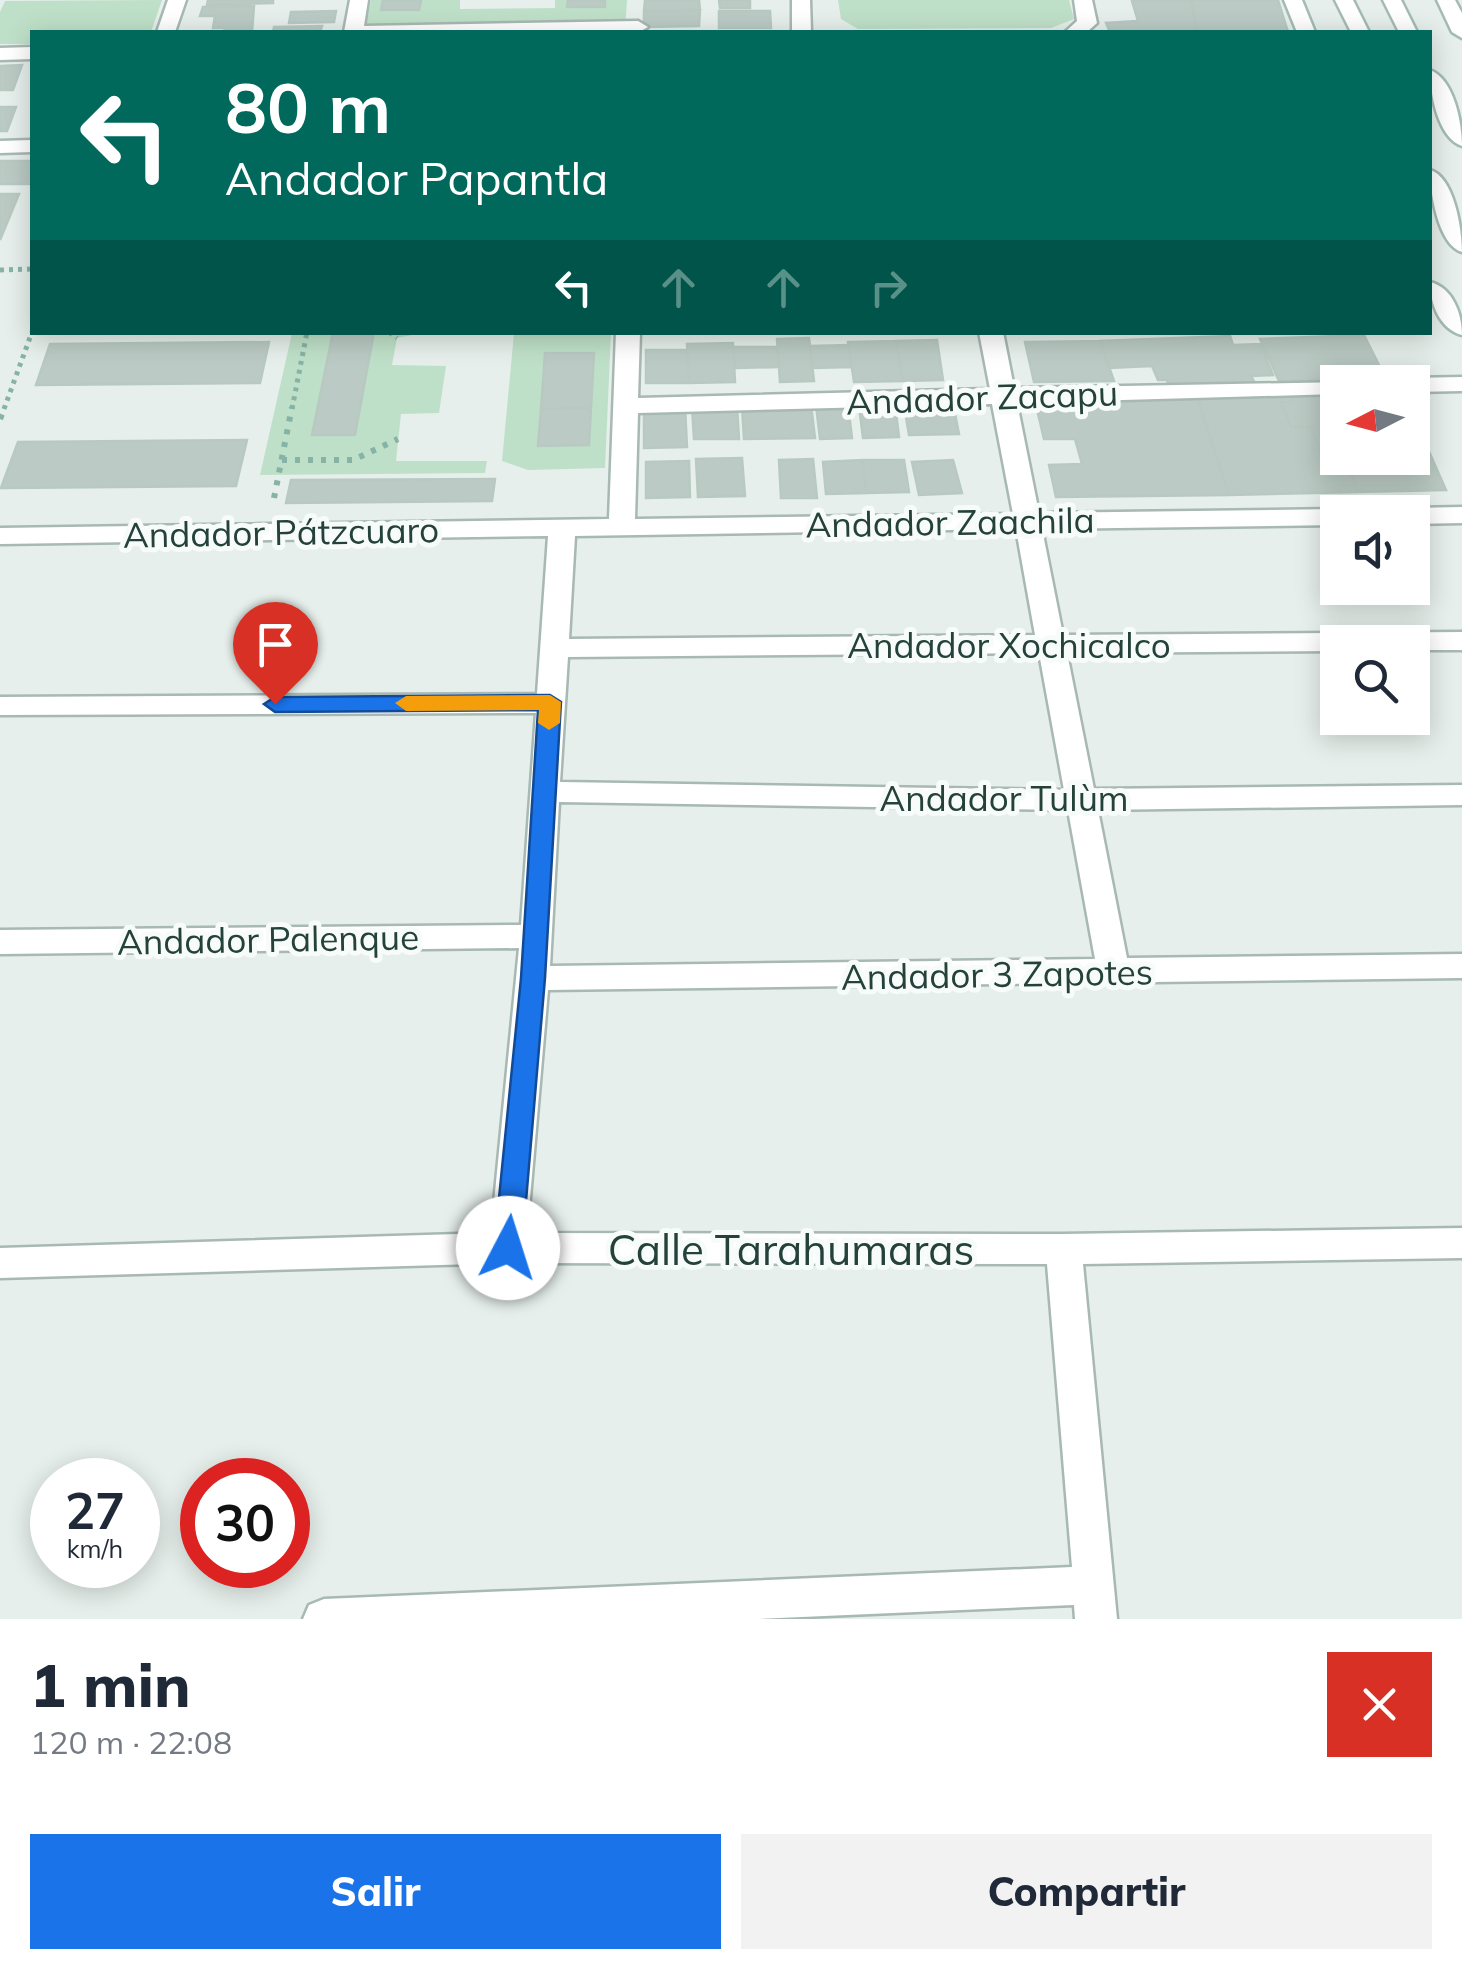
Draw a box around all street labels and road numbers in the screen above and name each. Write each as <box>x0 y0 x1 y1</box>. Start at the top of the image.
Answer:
street label: Andador Zacapu <box>845 370 1119 424</box>
street label: Andador Zaachila <box>805 497 1095 547</box>
street label: Andador Pátzcuaro <box>123 507 439 557</box>
street label: Andador Xochicalco <box>847 623 1171 667</box>
street label: Andador Tulùm <box>879 776 1129 820</box>
street label: Andador Palenque <box>117 914 419 964</box>
street label: Andador 3 Zapotes <box>841 949 1153 999</box>
street label: Calle Tarahumaras <box>608 1223 974 1276</box>

